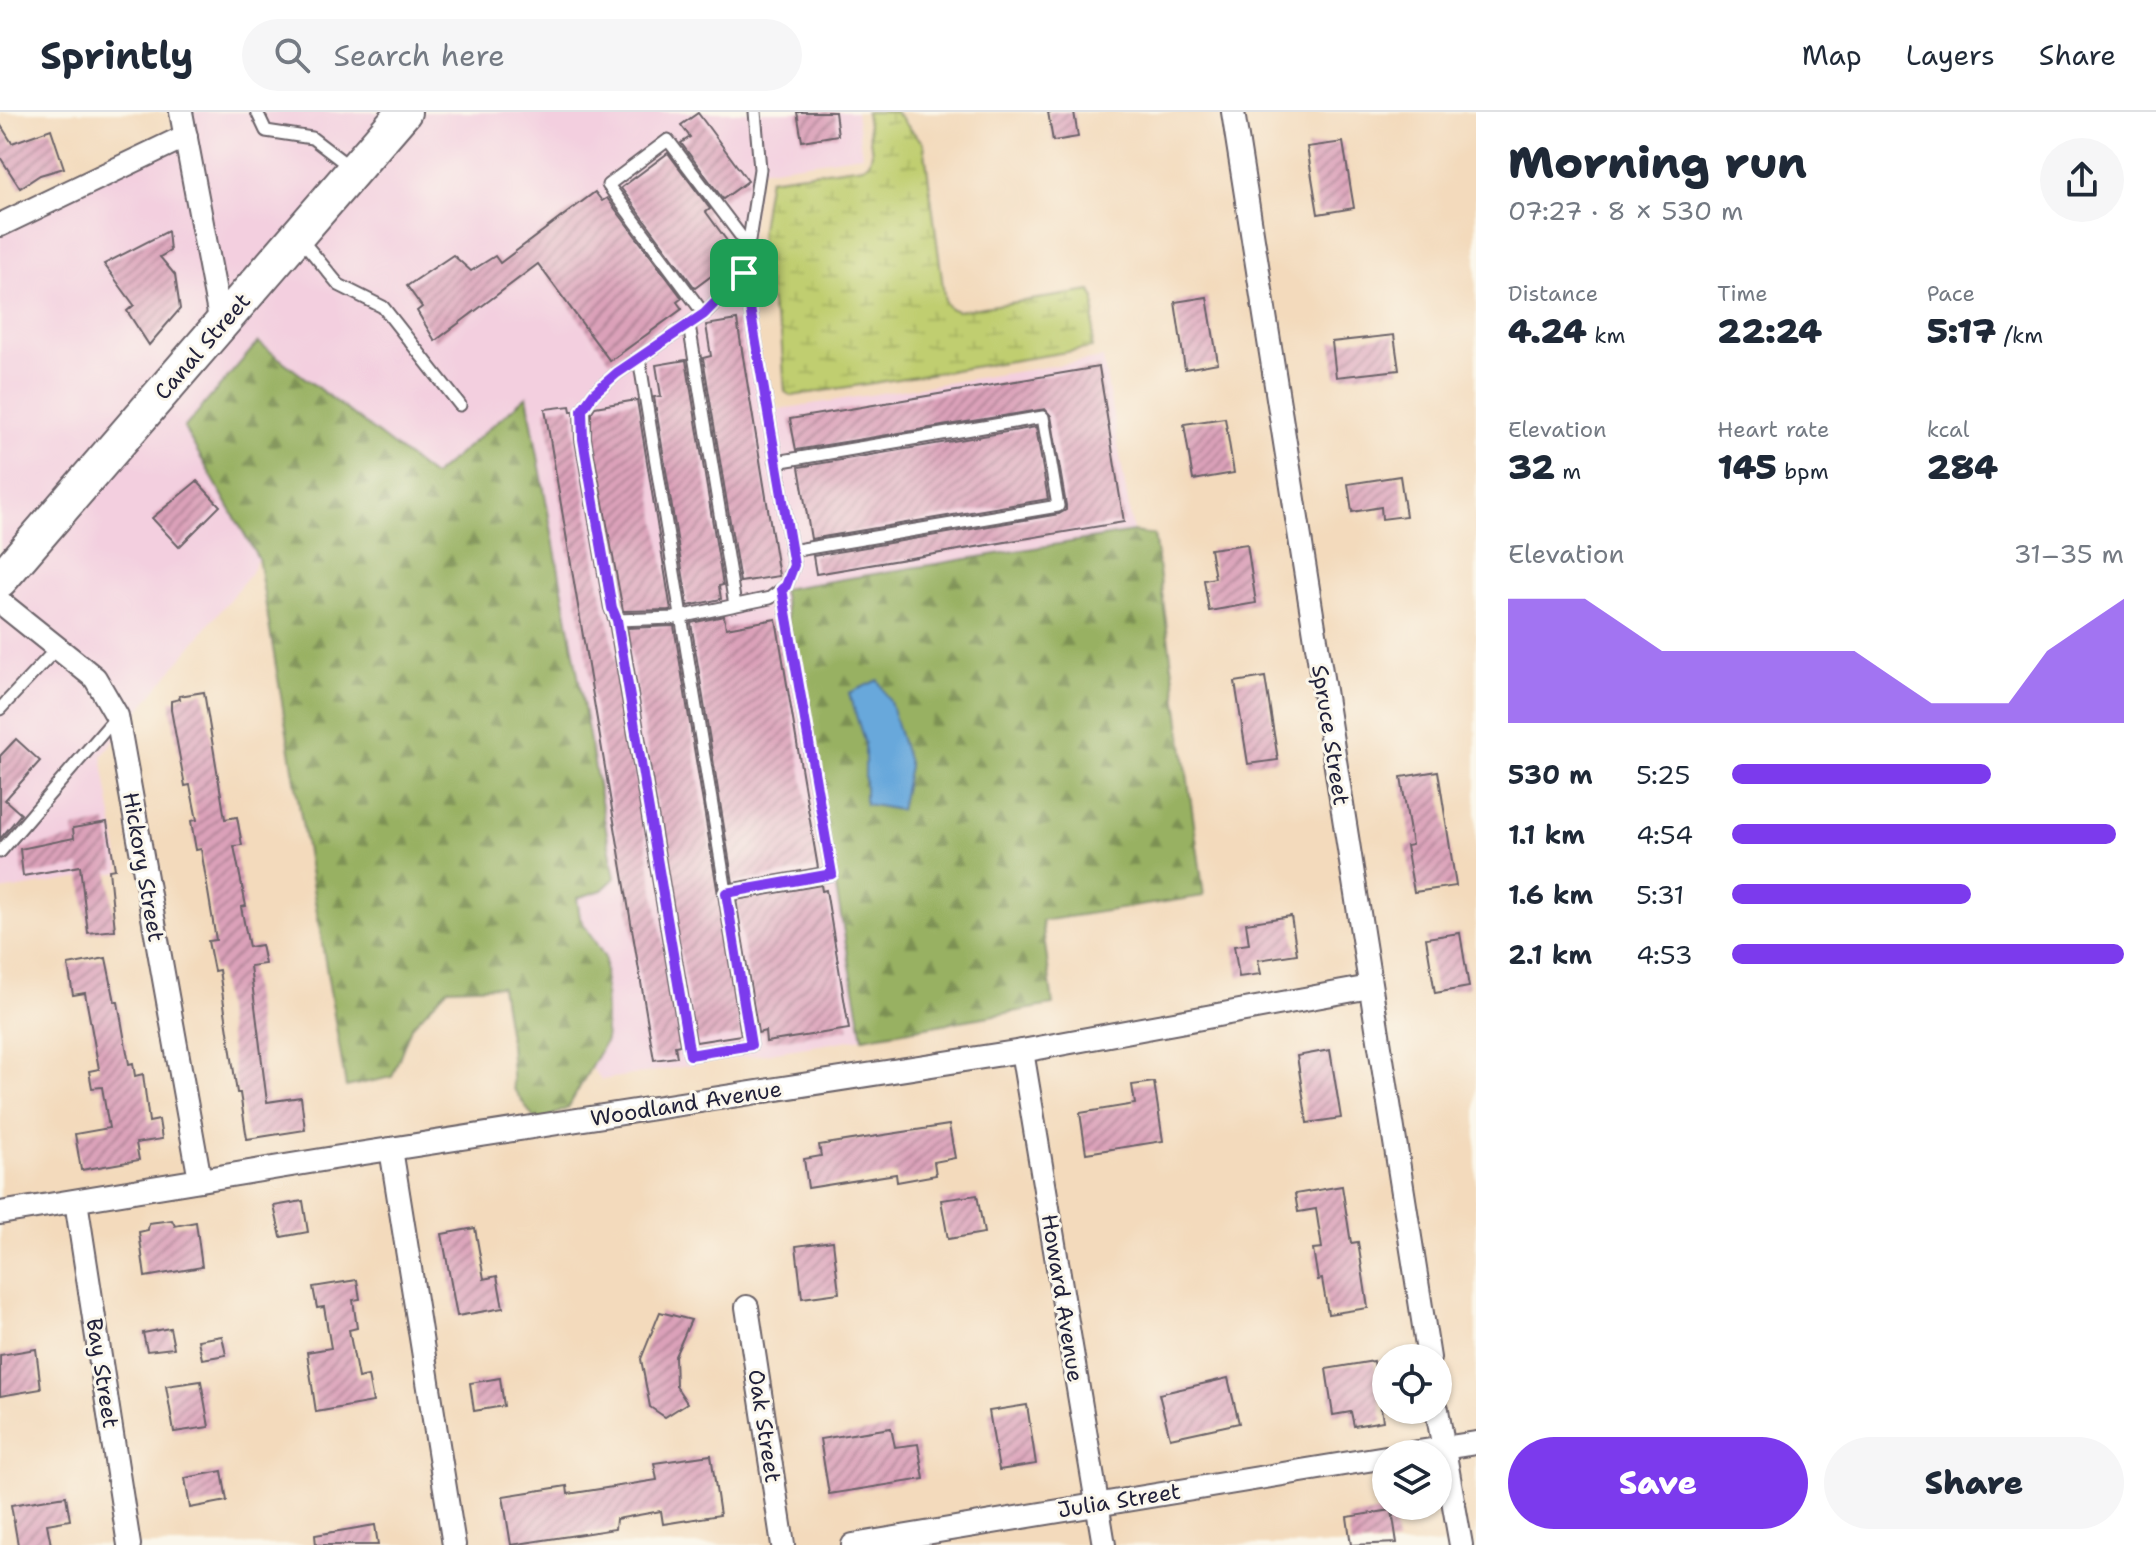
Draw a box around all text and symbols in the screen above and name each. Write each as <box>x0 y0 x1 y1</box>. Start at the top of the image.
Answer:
search box <box>242 19 802 91</box>
text: Sprintly <box>40 30 194 81</box>
icon: search <box>270 33 314 77</box>
text: Search here <box>334 35 505 76</box>
text: Map <box>1802 36 1862 74</box>
text: Layers <box>1906 36 1995 74</box>
text: Share <box>2039 36 2116 74</box>
text: Morning run <box>1508 133 1807 192</box>
button: share <box>2040 138 2124 222</box>
text: 07:27 · 8 × 530 m <box>1508 193 1743 228</box>
pin <box>710 239 778 307</box>
icon: arrive <box>722 251 766 295</box>
text: Distance <box>1508 279 1598 308</box>
text: Time <box>1717 279 1768 308</box>
text: Pace <box>1927 279 1975 308</box>
street label: Canal Street <box>148 287 257 406</box>
text: 4.24 <box>1508 308 1587 354</box>
text: 22:24 <box>1717 308 1822 354</box>
text: 5:17 <box>1927 308 1996 354</box>
text: km <box>1587 321 1625 350</box>
text: /km <box>1996 321 2043 350</box>
text: Elevation <box>1508 415 1606 444</box>
text: Heart rate <box>1717 415 1829 444</box>
text: kcal <box>1927 415 1969 444</box>
text: 32 <box>1508 444 1555 490</box>
text: 145 <box>1717 444 1777 490</box>
text: 284 <box>1927 444 1998 490</box>
text: m <box>1555 457 1581 486</box>
text: bpm <box>1777 457 1829 486</box>
text: Elevation <box>1508 536 1624 571</box>
text: 31–35 m <box>2013 536 2124 571</box>
street label: Spruce Street <box>1305 663 1356 807</box>
text: 530 m <box>1508 757 1593 792</box>
text: 5:25 <box>1636 757 1690 792</box>
street label: Hickory Street <box>116 790 171 944</box>
text: 1.1 km <box>1508 817 1585 852</box>
text: 4:54 <box>1636 817 1693 852</box>
text: 1.6 km <box>1508 877 1593 912</box>
text: 5:31 <box>1636 877 1684 912</box>
text: 2.1 km <box>1508 937 1592 972</box>
text: 4:53 <box>1636 937 1693 972</box>
street label: Woodland Avenue <box>588 1074 784 1133</box>
street label: Howard Avenue <box>1035 1212 1090 1384</box>
street label: Bay Street <box>80 1316 126 1430</box>
map controls <box>1372 1344 1452 1520</box>
button: locate <box>1372 1344 1452 1424</box>
street label: Oak Street <box>741 1367 788 1485</box>
button: Save <box>1508 1437 1808 1529</box>
button: Share <box>1824 1437 2124 1529</box>
button: layers <box>1372 1440 1452 1520</box>
street label: Julia Street <box>1056 1476 1183 1525</box>

